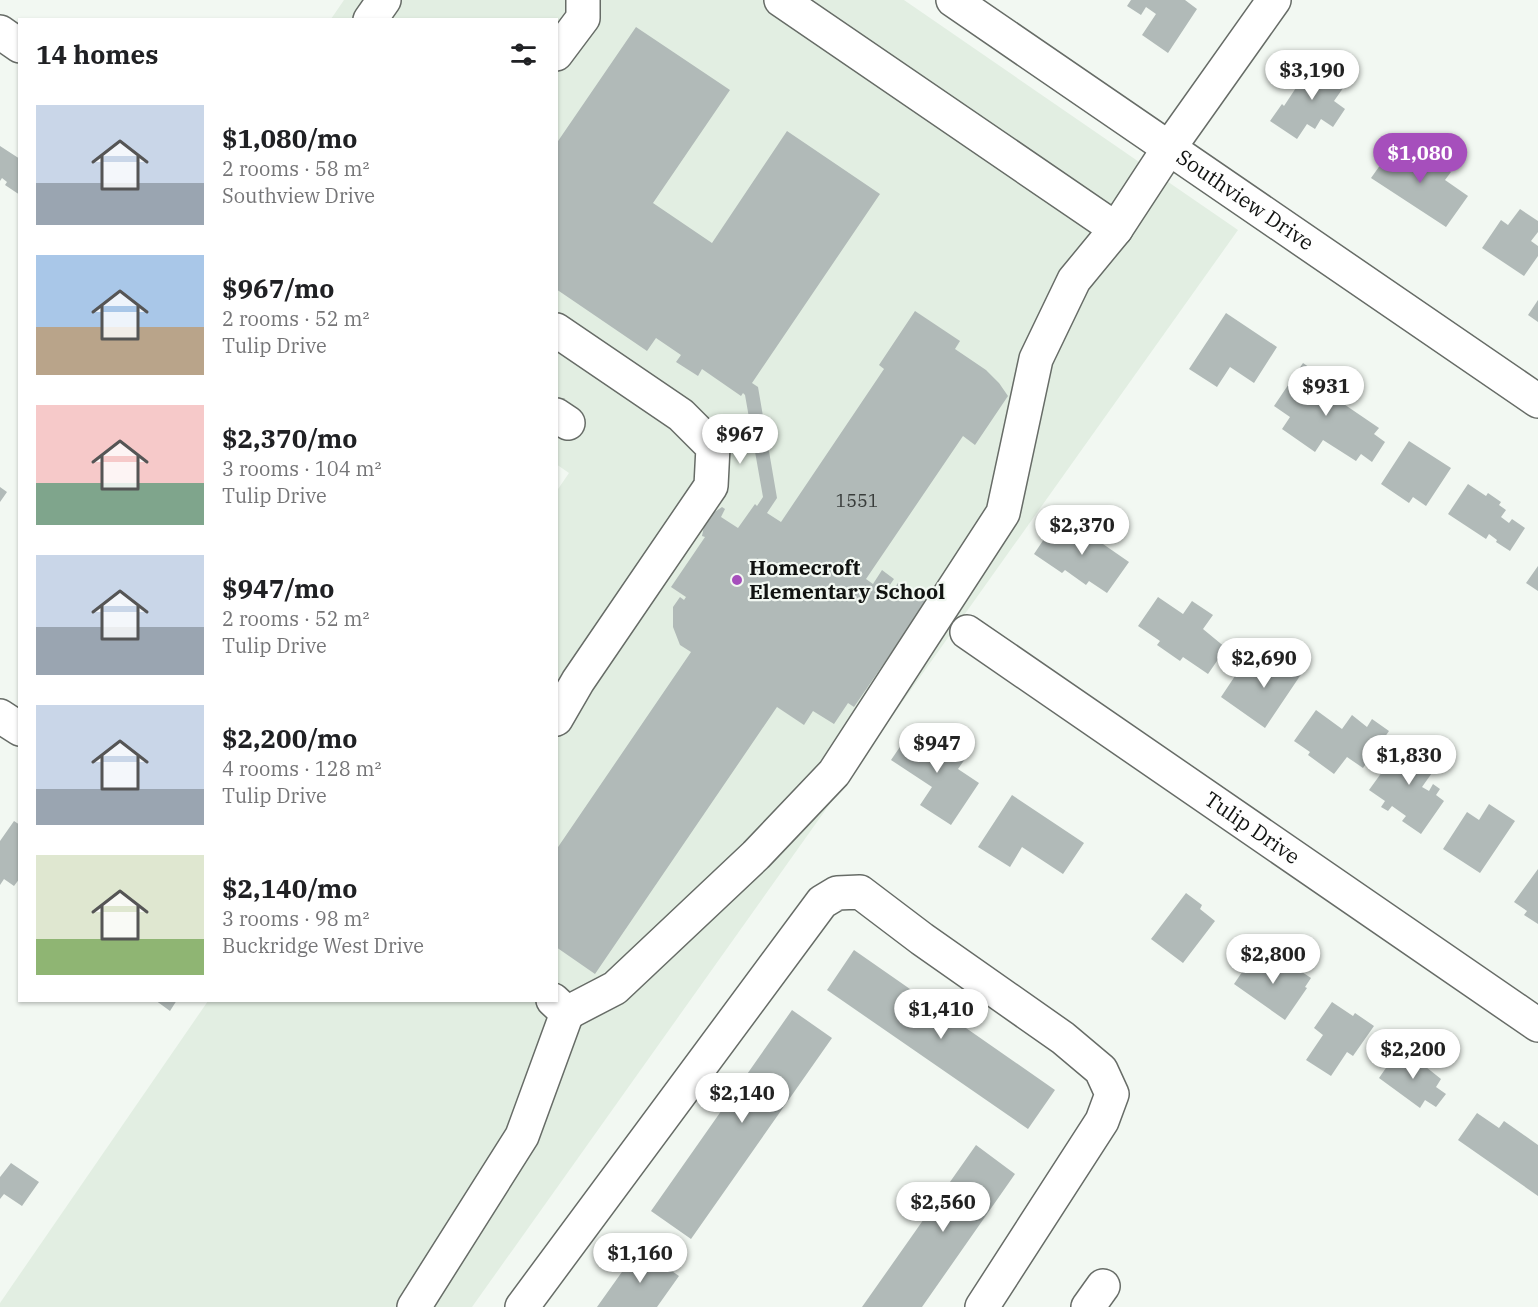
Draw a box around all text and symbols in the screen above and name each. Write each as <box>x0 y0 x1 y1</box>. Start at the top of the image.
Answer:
text: 14 homes <box>36 37 158 71</box>
icon: filters <box>507 38 540 71</box>
pin: $3,190 <box>1263 50 1361 101</box>
text: $3,190 <box>1279 56 1345 83</box>
text: $1,080/mo <box>222 121 357 155</box>
icon: home <box>84 129 156 201</box>
pin: $1,080 <box>1371 133 1469 184</box>
text: $1,080 <box>1387 139 1453 166</box>
street label: Southview Drive <box>1171 142 1320 256</box>
text: 2 rooms · 58 m² <box>222 155 369 182</box>
text: Southview Drive <box>222 182 375 209</box>
text: $967/mo <box>222 271 334 305</box>
icon: home <box>84 279 156 351</box>
text: 2 rooms · 52 m² <box>222 305 369 332</box>
text: Tulip Drive <box>222 332 327 359</box>
pin: $931 <box>1290 366 1362 417</box>
text: $931 <box>1302 372 1350 399</box>
pin: $967 <box>704 414 776 465</box>
text: $967 <box>716 420 764 447</box>
text: $2,370/mo <box>222 421 357 455</box>
icon: home <box>84 429 156 501</box>
text: 3 rooms · 104 m² <box>222 455 381 482</box>
text: Tulip Drive <box>222 482 327 509</box>
house number: 1551 <box>835 489 879 512</box>
pin: $2,370 <box>1033 505 1131 556</box>
text: $2,370 <box>1049 511 1115 538</box>
place label: Homecroft Elementary School <box>749 553 945 605</box>
text: $947/mo <box>222 571 334 605</box>
marker: Homecroft Elementary School <box>730 573 744 587</box>
icon: home <box>84 579 156 651</box>
text: 2 rooms · 52 m² <box>222 605 369 632</box>
text: Tulip Drive <box>222 632 327 659</box>
pin: $2,690 <box>1215 638 1313 689</box>
text: $2,690 <box>1231 644 1297 671</box>
text: $2,200/mo <box>222 721 357 755</box>
pin: $947 <box>901 723 973 774</box>
icon: home <box>84 729 156 801</box>
text: $947 <box>913 729 961 756</box>
pin: $1,830 <box>1360 735 1458 786</box>
text: $1,830 <box>1376 741 1442 768</box>
text: 4 rooms · 128 m² <box>222 755 381 782</box>
text: Tulip Drive <box>222 782 327 809</box>
street label: Tulip Drive <box>1199 785 1306 870</box>
text: $2,140/mo <box>222 871 357 905</box>
icon: home <box>84 879 156 951</box>
text: 3 rooms · 98 m² <box>222 905 369 932</box>
text: Buckridge West Drive <box>222 932 424 959</box>
pin: $2,800 <box>1224 934 1322 985</box>
text: $2,800 <box>1240 940 1306 967</box>
pin: $1,410 <box>892 989 990 1040</box>
text: $1,410 <box>908 995 974 1022</box>
pin: $2,200 <box>1364 1029 1462 1080</box>
text: $2,200 <box>1380 1035 1446 1062</box>
pin: $2,140 <box>693 1073 791 1124</box>
text: $2,140 <box>709 1079 775 1106</box>
pin: $2,560 <box>894 1182 992 1233</box>
text: $2,560 <box>910 1188 976 1215</box>
pin: $1,160 <box>591 1233 689 1284</box>
text: $1,160 <box>607 1239 673 1266</box>

